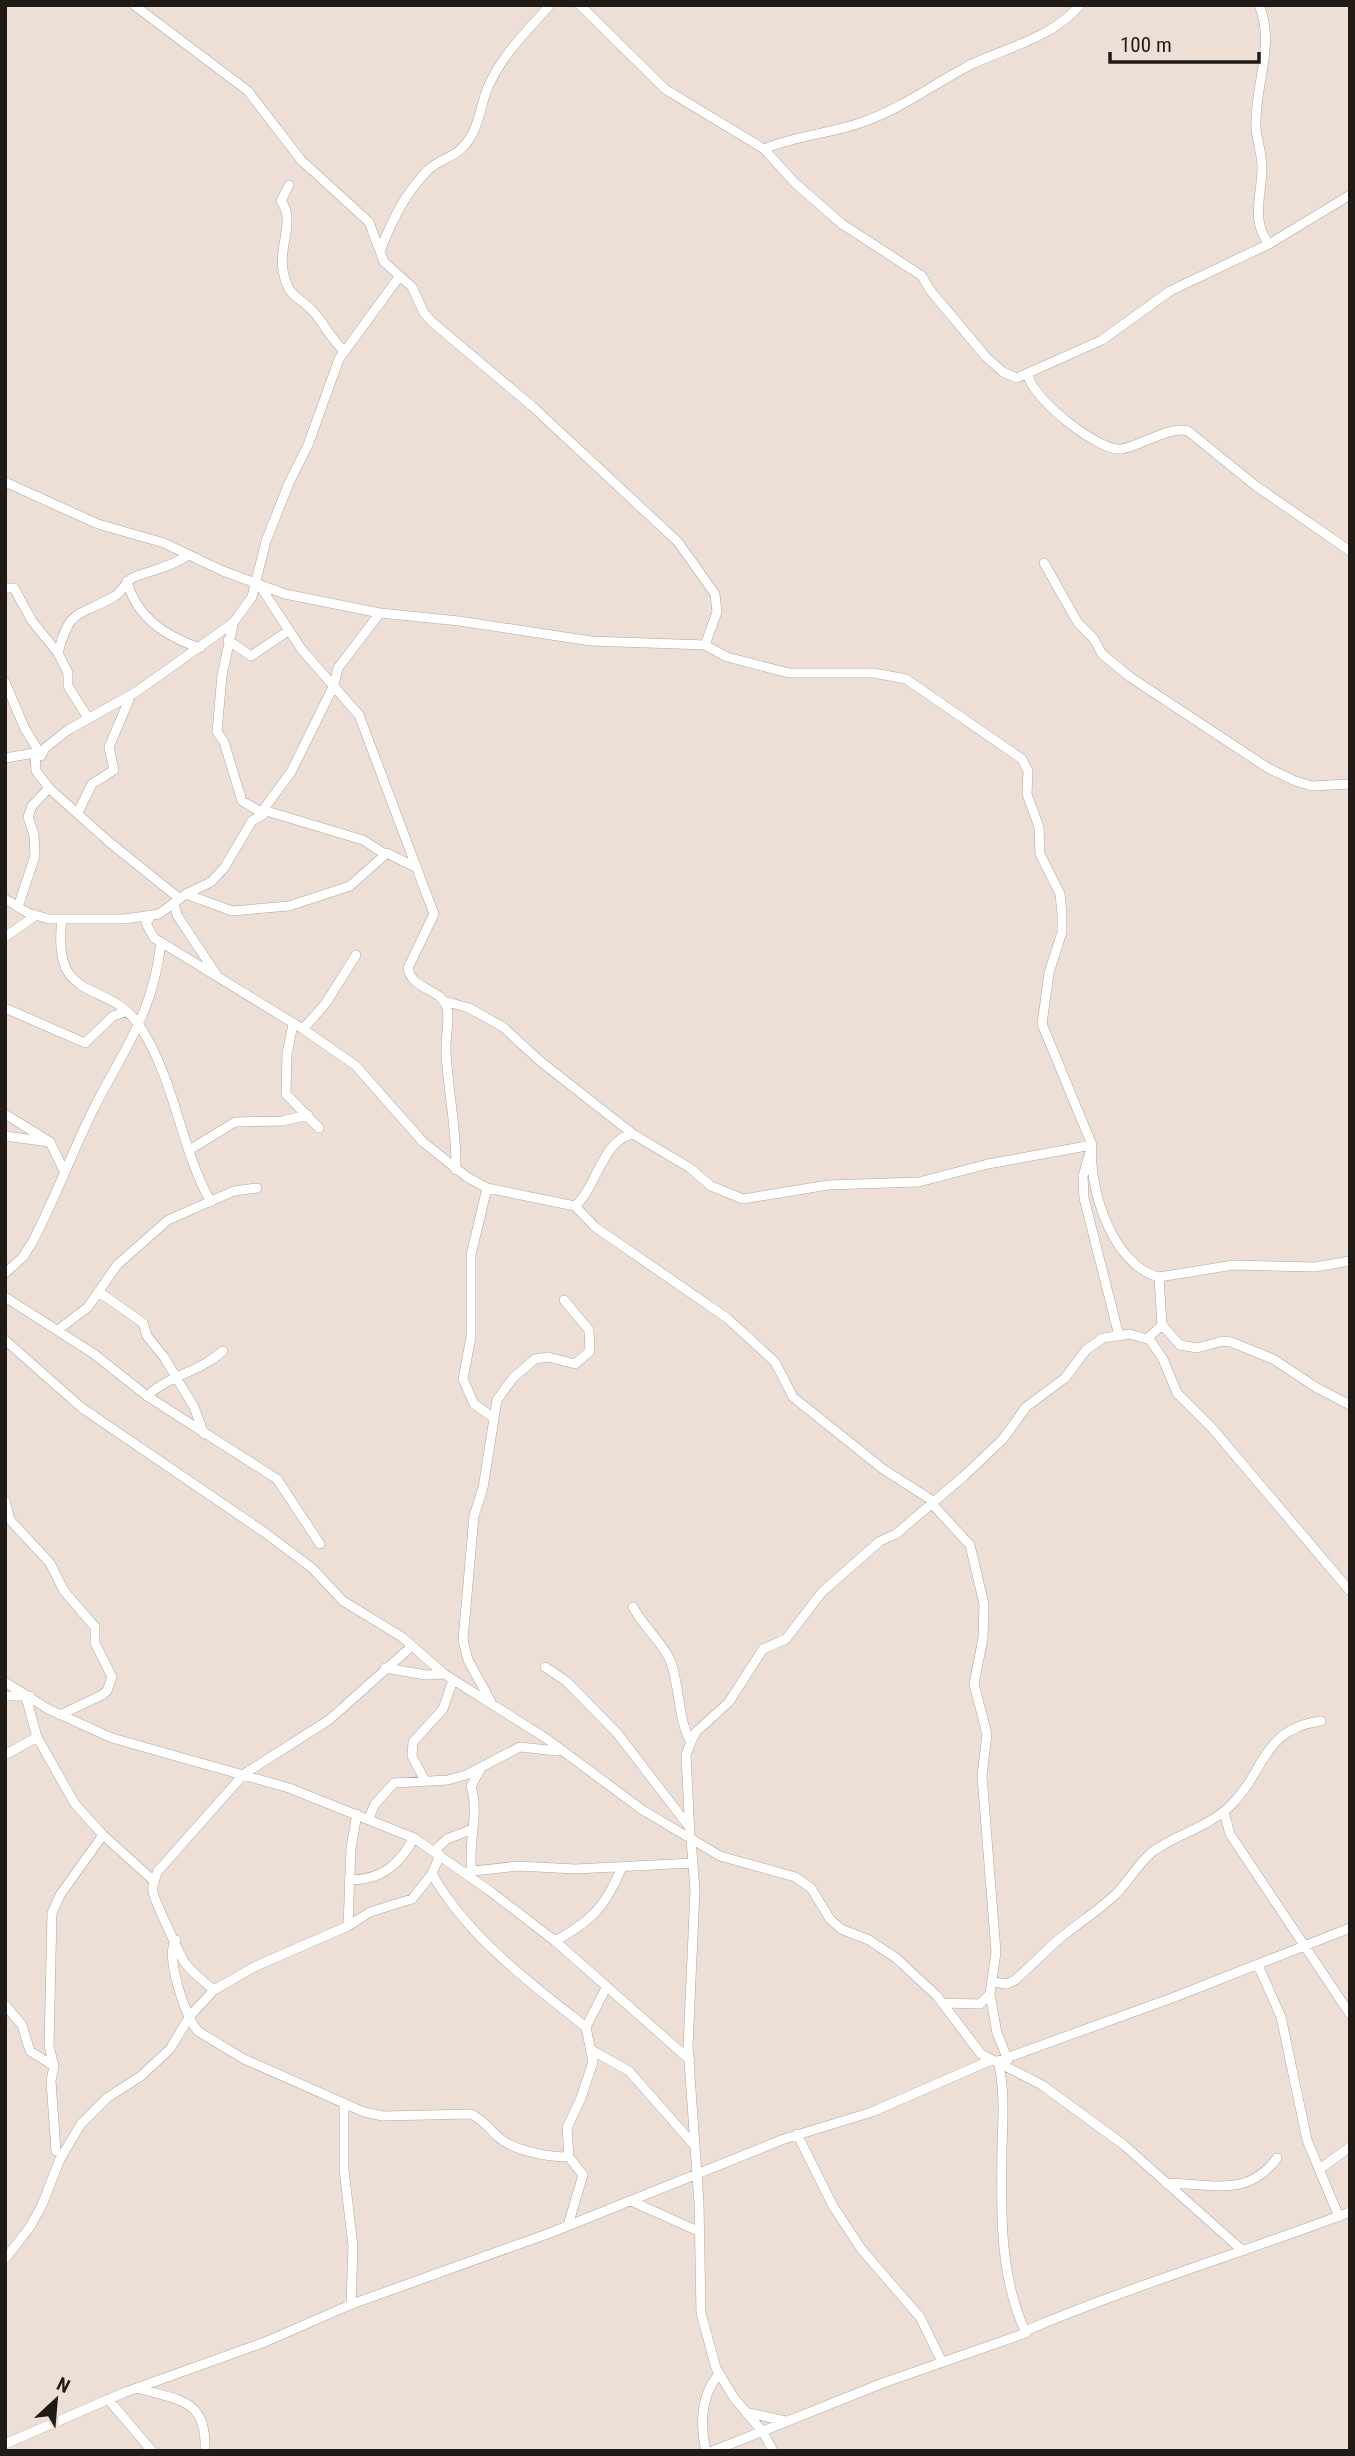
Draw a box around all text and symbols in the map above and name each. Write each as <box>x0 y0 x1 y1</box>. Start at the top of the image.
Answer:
scale bar <box>1110 21 1259 65</box>
text: 100 m <box>1120 33 1172 57</box>
north arrow <box>21 2365 91 2435</box>
text: N <box>53 2372 74 2398</box>

